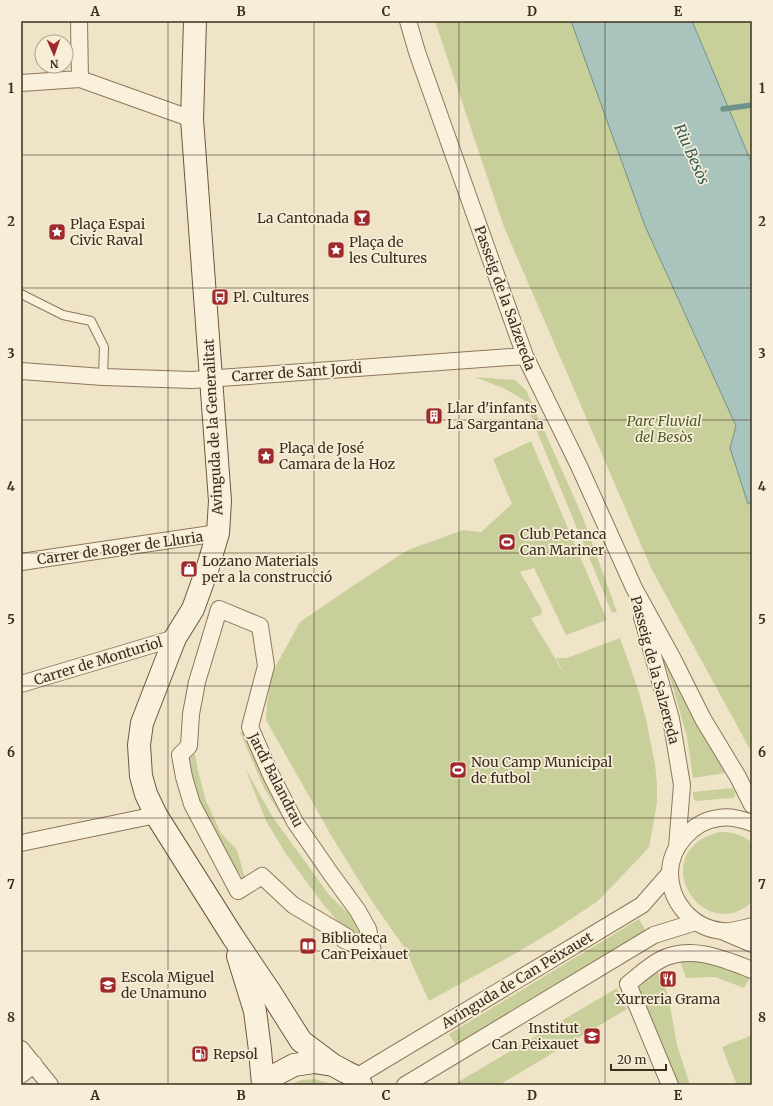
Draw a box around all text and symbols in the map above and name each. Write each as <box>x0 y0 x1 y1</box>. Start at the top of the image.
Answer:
text: A <box>89 3 100 20</box>
text: B <box>236 3 246 20</box>
text: C <box>382 3 391 20</box>
text: D <box>527 3 537 20</box>
text: E <box>674 3 683 20</box>
north arrow <box>34 34 74 74</box>
text: N <box>49 57 59 71</box>
text: 1 <box>8 80 14 97</box>
text: 1 <box>759 80 765 97</box>
water label: Riu Besòs <box>670 121 714 187</box>
bar icon: La Cantonada <box>352 208 372 228</box>
place label: La Cantonada <box>257 209 349 227</box>
text: 2 <box>7 213 15 230</box>
text: 2 <box>758 213 766 230</box>
place label: Plaça Espai Civic Raval <box>70 215 146 249</box>
place icon: Plaça Espai Civic Raval <box>47 222 67 242</box>
street label: Passeig de la Salzereda <box>470 223 540 373</box>
place label: Plaça de les Cultures <box>349 233 427 267</box>
place icon: Plaça de les Cultures <box>326 240 346 260</box>
bus stop icon: Pl. Cultures <box>210 287 230 307</box>
place label: Pl. Cultures <box>233 288 309 306</box>
street label: Avinguda de la Generalitat <box>199 338 227 517</box>
text: 3 <box>7 345 15 362</box>
text: 3 <box>758 345 766 362</box>
street label: Carrer de Sant Jordi <box>231 358 363 386</box>
place label: Llar d'infants La Sargantana <box>447 399 544 433</box>
building icon: Llar d'infants La Sargantana <box>424 406 444 426</box>
park label: Parc Fluvial del Besòs <box>627 412 701 446</box>
place label: Plaça de José Camara de la Hoz <box>279 439 395 473</box>
place icon: Plaça de José Camara de la Hoz <box>256 446 276 466</box>
text: 4 <box>7 478 16 495</box>
text: 4 <box>758 478 767 495</box>
place label: Club Petanca Can Mariner <box>520 525 607 559</box>
street label: Carrer de Roger de Lluria <box>36 527 205 569</box>
sports icon: Club Petanca Can Mariner <box>497 532 517 552</box>
place label: Lozano Materials per a la construcció <box>202 552 332 586</box>
shop icon: Lozano Materials per a la construcció <box>179 559 199 579</box>
street label: Passeig de la Salzereda <box>627 594 684 747</box>
text: 5 <box>7 611 15 628</box>
text: 5 <box>758 611 766 628</box>
street label: Carrer de Monturiol <box>32 633 165 689</box>
street label: Jardí Balandrau <box>244 729 308 830</box>
text: 6 <box>7 744 15 761</box>
text: 6 <box>758 744 766 761</box>
place label: Nou Camp Municipal de futbol <box>471 753 613 787</box>
sports icon: Nou Camp Municipal de futbol <box>448 760 468 780</box>
text: 7 <box>7 876 15 893</box>
text: 7 <box>758 876 766 893</box>
street label: Avinguda de Can Peixauet <box>437 927 596 1033</box>
place label: Biblioteca Can Peixauet <box>321 929 409 963</box>
library icon: Biblioteca Can Peixauet <box>298 936 318 956</box>
place label: Escola Miguel de Unamuno <box>121 968 215 1002</box>
restaurant icon: Xurreria Grama <box>658 969 678 989</box>
school or university icon: Escola Miguel de Unamuno <box>98 975 118 995</box>
place label: Xurreria Grama <box>616 990 721 1008</box>
text: 8 <box>7 1009 15 1026</box>
text: 8 <box>758 1009 766 1026</box>
place label: Institut Can Peixauet <box>492 1019 580 1053</box>
school or university icon: Institut Can Peixauet <box>582 1026 602 1046</box>
fuel station icon: Repsol <box>190 1044 210 1064</box>
place label: Repsol <box>213 1045 259 1063</box>
scale bar <box>611 1046 666 1072</box>
text: 20 m <box>617 1052 646 1067</box>
text: A <box>89 1087 100 1104</box>
text: B <box>236 1087 246 1104</box>
text: C <box>382 1087 391 1104</box>
text: D <box>527 1087 537 1104</box>
text: E <box>674 1087 683 1104</box>

